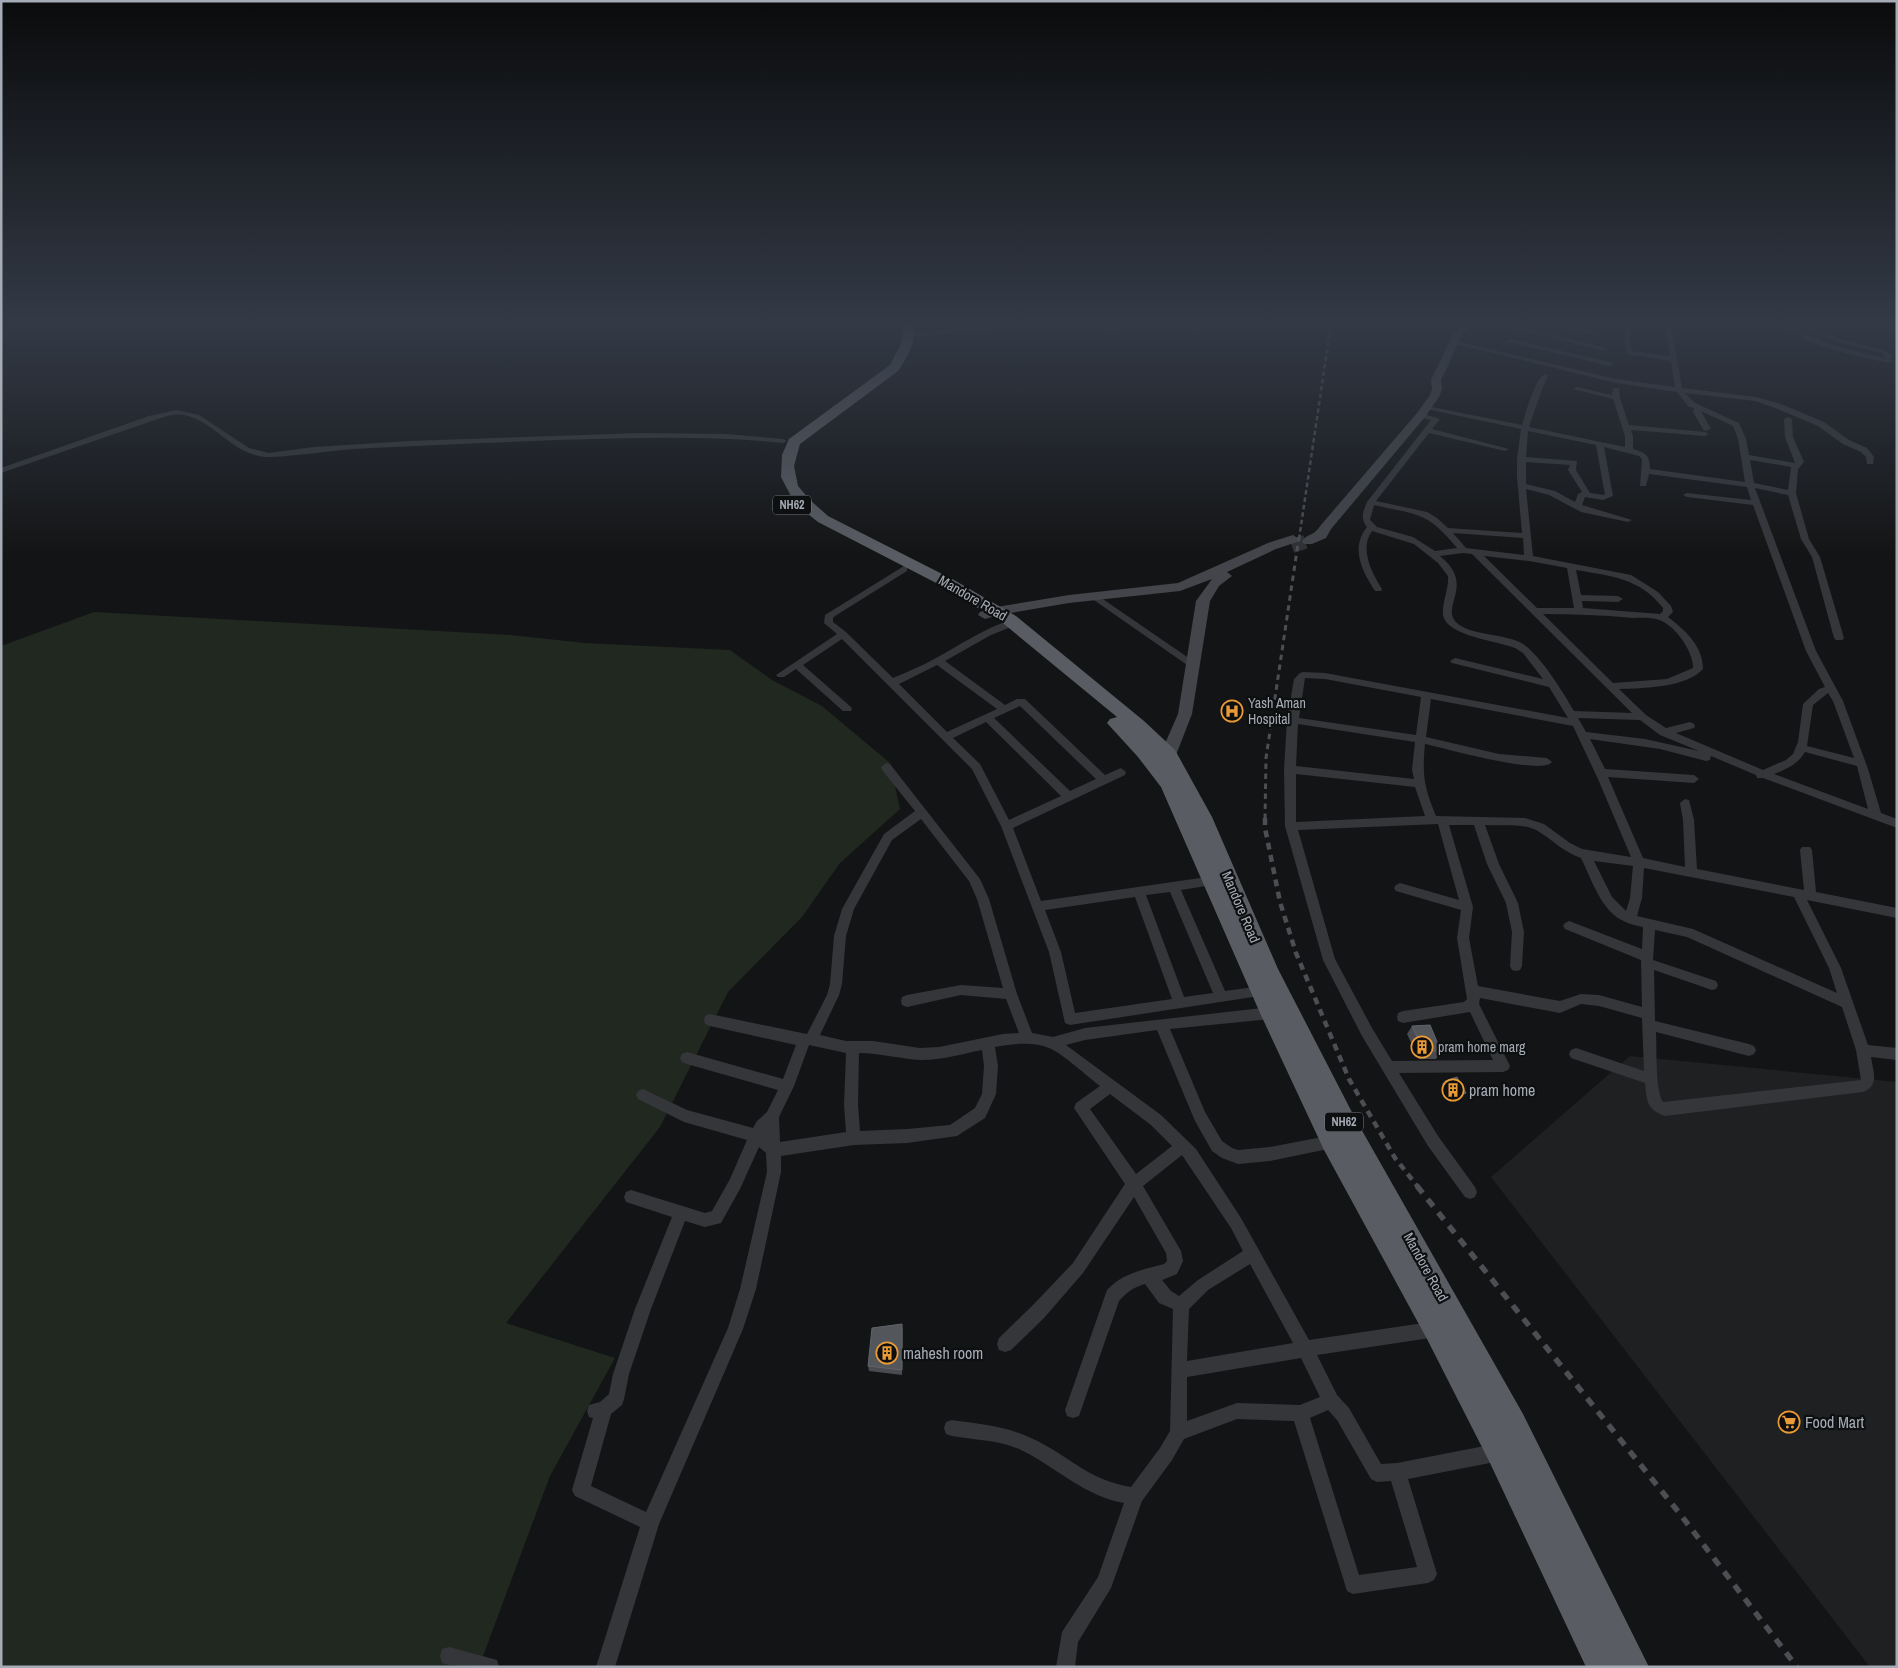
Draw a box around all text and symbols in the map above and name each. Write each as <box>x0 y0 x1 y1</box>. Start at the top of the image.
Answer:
road number: NH62 <box>773 496 811 514</box>
street label: Mandore Road <box>936 571 1010 625</box>
place label: Yash Aman Hospital <box>1248 694 1306 728</box>
hospital icon: Yash Aman Hospital <box>1220 699 1244 723</box>
street label: Mandore Road <box>1218 869 1264 945</box>
building icon: pram home marg <box>1410 1035 1434 1059</box>
place label: pram home marg <box>1438 1038 1526 1056</box>
building icon: pram home <box>1441 1078 1465 1102</box>
place label: pram home <box>1469 1079 1535 1101</box>
road number: NH62 <box>1325 1112 1363 1132</box>
street label: Mandore Road <box>1400 1229 1452 1305</box>
building icon: mahesh room <box>875 1341 899 1365</box>
place label: mahesh room <box>903 1342 983 1364</box>
supermarket icon: Food Mart <box>1777 1410 1801 1434</box>
place label: Food Mart <box>1805 1411 1865 1433</box>

